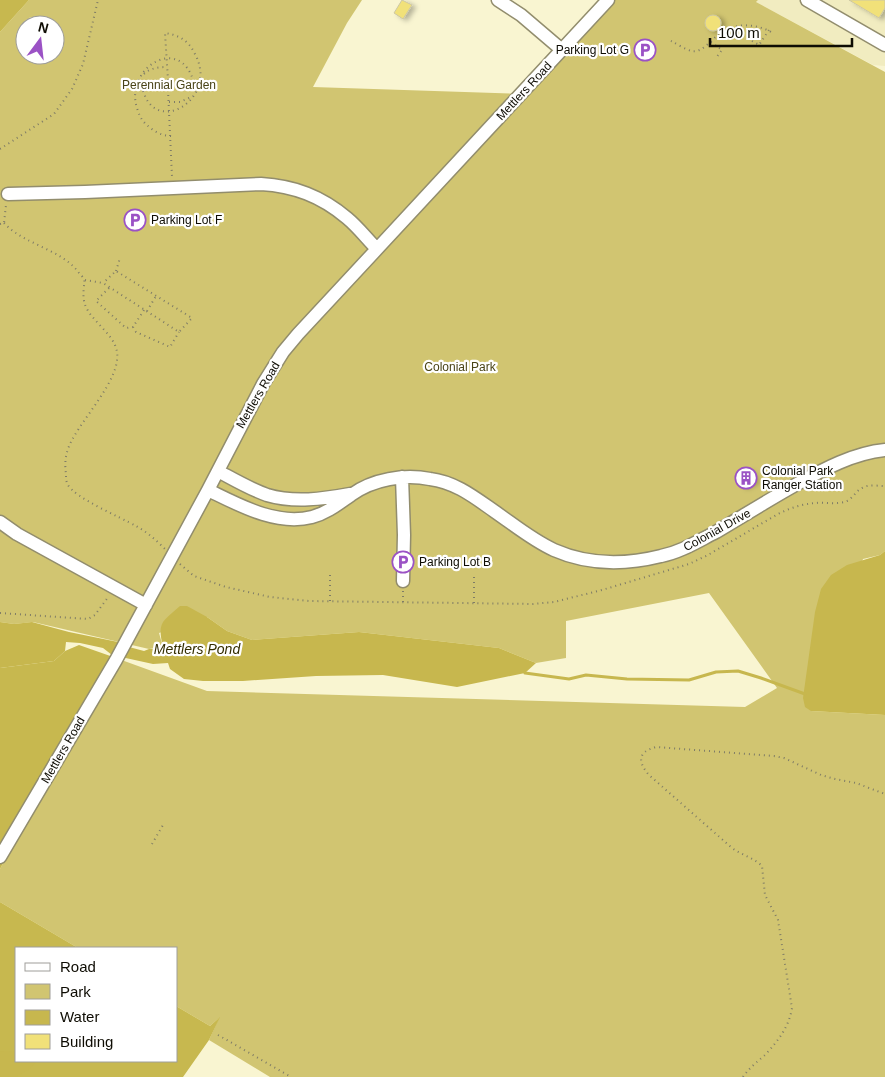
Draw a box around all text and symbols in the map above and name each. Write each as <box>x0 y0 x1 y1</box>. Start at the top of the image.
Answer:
north arrow <box>15 15 65 65</box>
scale bar <box>710 15 852 47</box>
text: N <box>36 18 50 36</box>
text: 100 m <box>718 24 760 41</box>
parking icon: Parking Lot G <box>633 38 657 62</box>
place label: Parking Lot G <box>556 43 629 57</box>
street label: Mettlers Road <box>493 59 555 123</box>
park label: Perennial Garden <box>122 78 216 92</box>
parking icon: Parking Lot F <box>123 208 147 232</box>
place label: Parking Lot F <box>151 213 222 227</box>
street label: Mettlers Road <box>233 359 283 431</box>
park label: Colonial Park <box>424 360 497 374</box>
place label: Colonial Park Ranger Station <box>762 464 842 492</box>
building icon: Colonial Park Ranger Station <box>734 466 758 490</box>
street label: Colonial Drive <box>681 506 753 554</box>
parking icon: Parking Lot B <box>391 550 415 574</box>
place label: Parking Lot B <box>419 555 491 569</box>
water label: Mettlers Pond <box>154 641 241 657</box>
street label: Mettlers Road <box>38 714 88 786</box>
legend <box>15 947 178 1062</box>
text: Road <box>60 958 96 975</box>
text: Park <box>60 983 91 1000</box>
text: Water <box>60 1008 99 1025</box>
text: Building <box>60 1033 113 1050</box>

